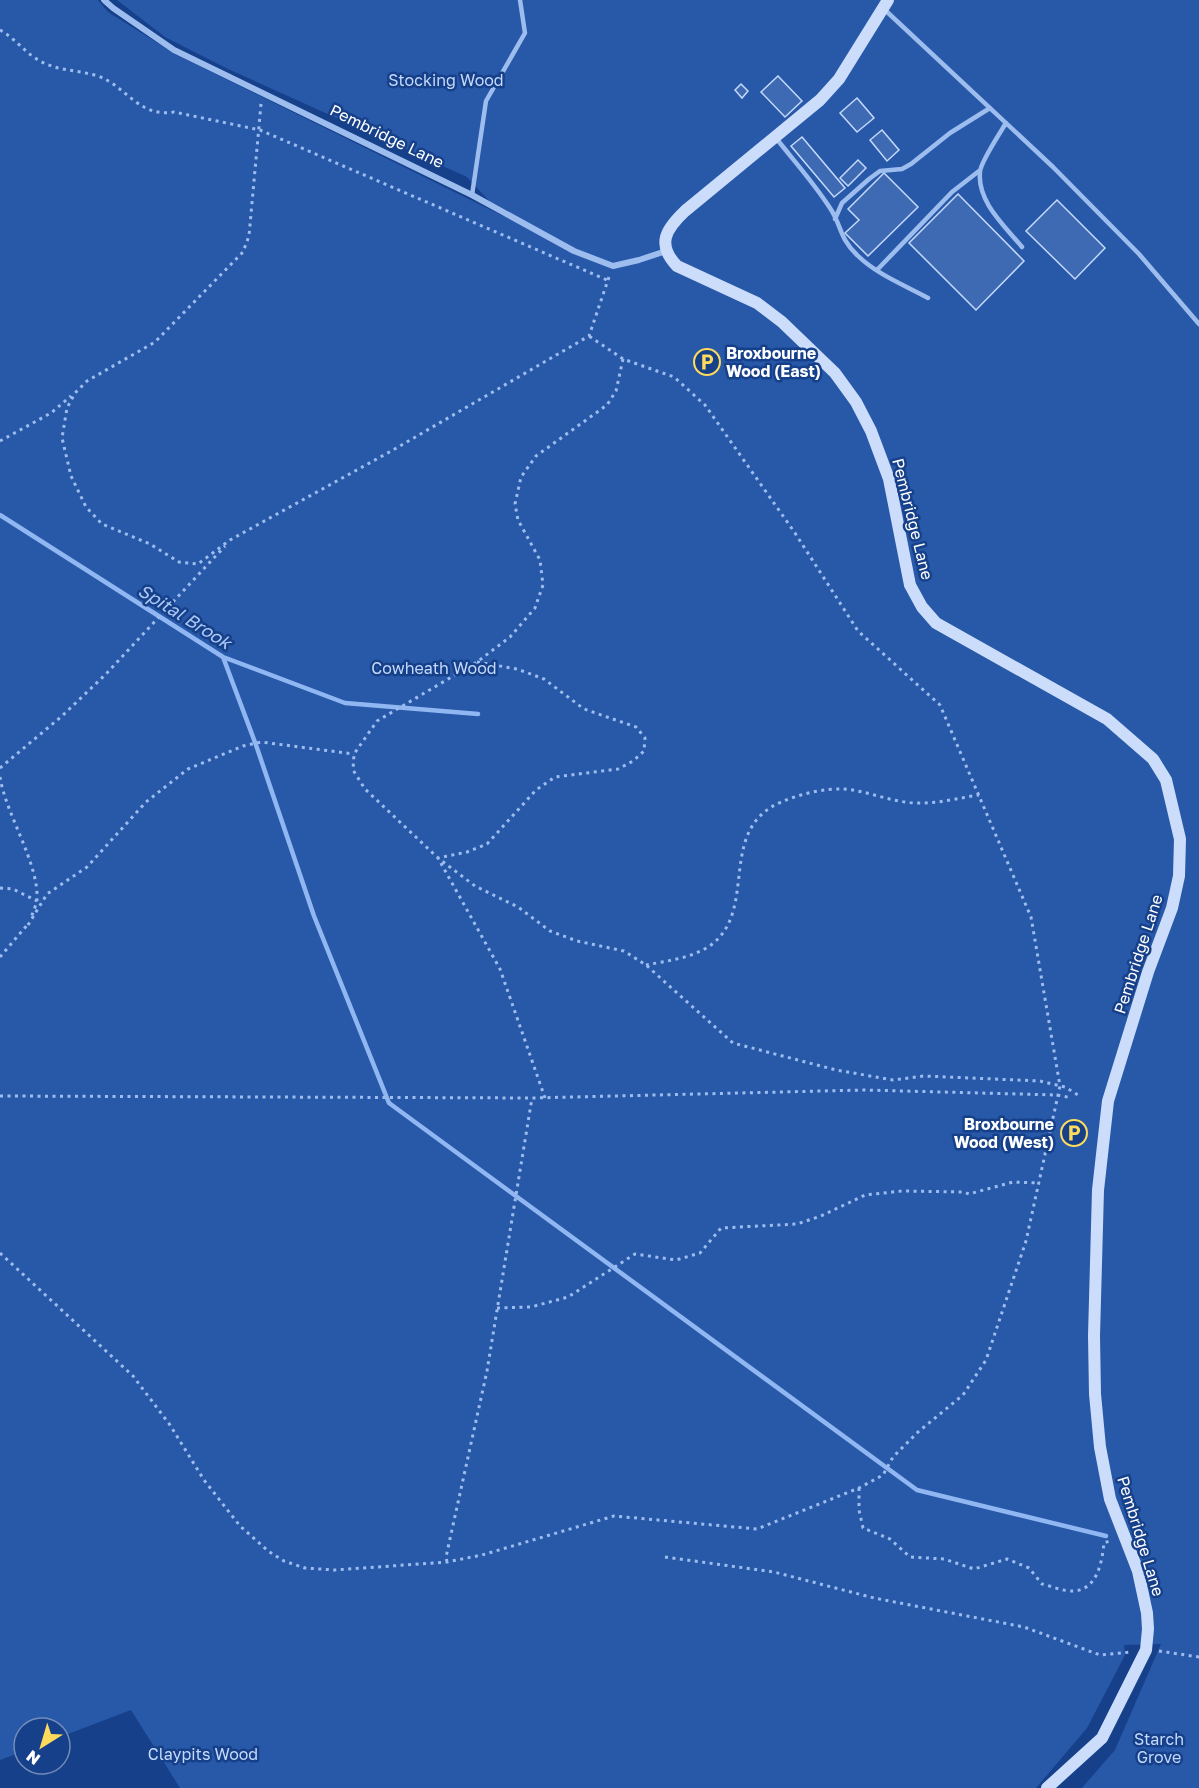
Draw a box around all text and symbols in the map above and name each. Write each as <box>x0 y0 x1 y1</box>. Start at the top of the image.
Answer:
park label: Stocking Wood <box>388 70 504 90</box>
street label: Pembridge Lane <box>327 100 447 172</box>
place label: Broxbourne Wood (East) <box>726 343 821 381</box>
parking icon: Broxbourne Wood (East) <box>692 347 722 377</box>
street label: Pembridge Lane <box>888 456 938 582</box>
water label: Spital Brook <box>134 579 237 654</box>
park label: Cowheath Wood <box>371 658 497 678</box>
street label: Pembridge Lane <box>1109 892 1167 1016</box>
place label: Broxbourne Wood (West) <box>954 1114 1054 1152</box>
parking icon: Broxbourne Wood (West) <box>1059 1118 1089 1148</box>
street label: Pembridge Lane <box>1113 1474 1169 1598</box>
north arrow <box>12 1716 72 1776</box>
park label: Starch Grove <box>1134 1729 1184 1767</box>
park label: Claypits Wood <box>148 1744 258 1764</box>
text: N <box>22 1746 44 1770</box>

